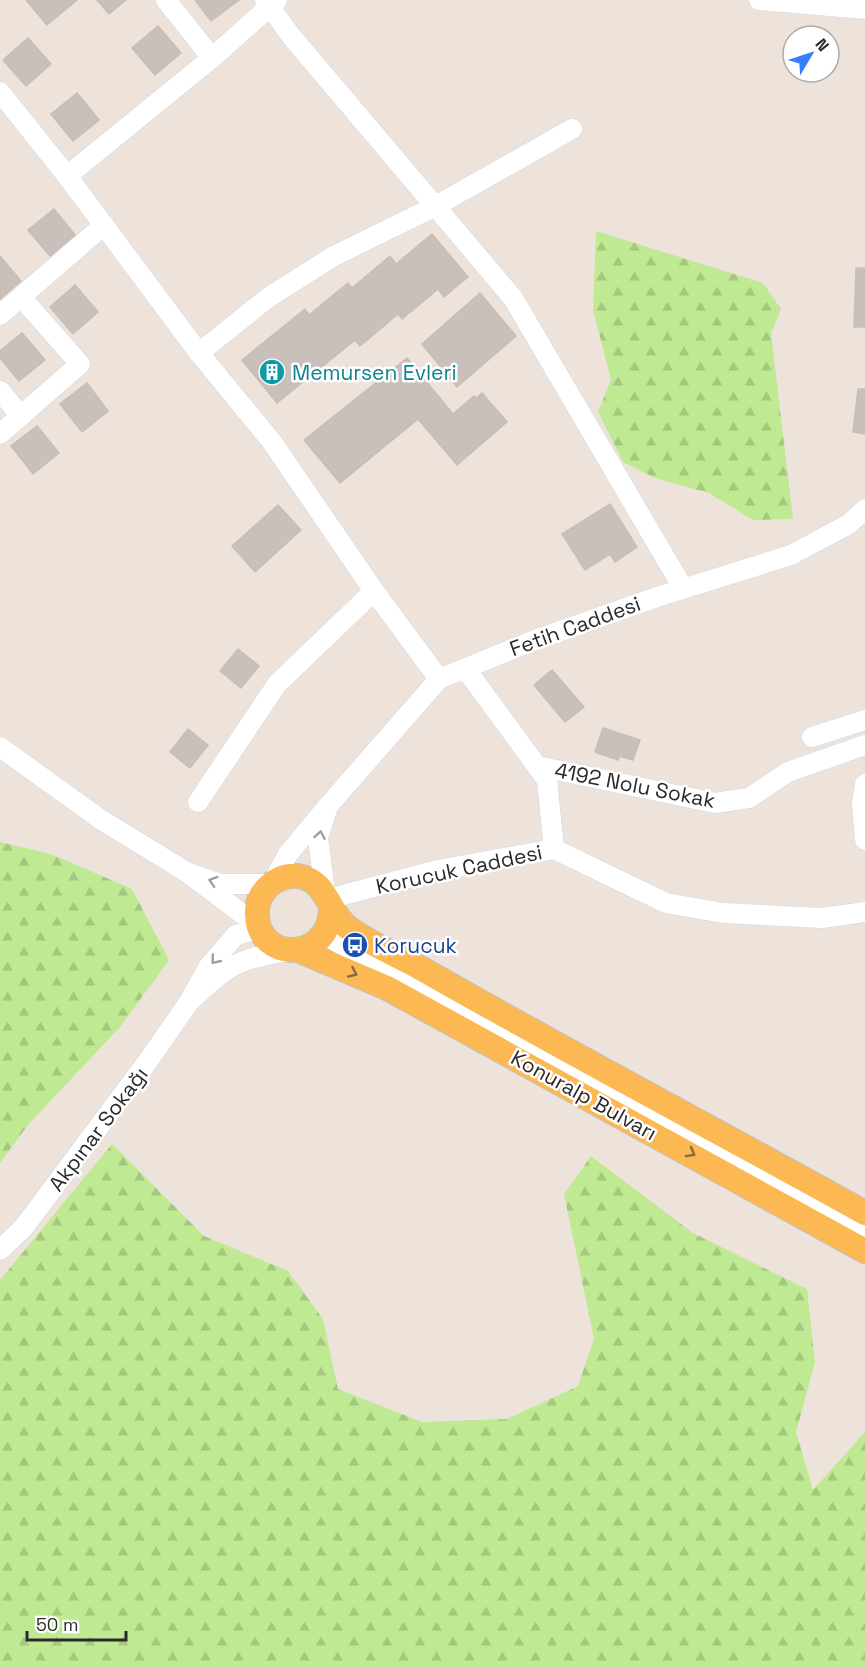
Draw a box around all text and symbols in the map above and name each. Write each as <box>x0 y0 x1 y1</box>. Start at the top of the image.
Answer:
north arrow <box>781 24 841 84</box>
text: N <box>811 34 834 56</box>
building icon: Memursen Evleri <box>257 357 287 387</box>
place label: Memursen Evleri <box>292 359 457 386</box>
street label: Fetih Caddesi <box>506 590 644 662</box>
street label: 4192 Nolu Sokak <box>552 756 718 814</box>
one-way arrow <box>314 830 326 840</box>
street label: Korucuk Caddesi <box>373 838 545 900</box>
one-way arrow <box>208 876 219 888</box>
bus stop icon: Korucuk <box>340 930 370 960</box>
place label: Korucuk <box>374 932 457 959</box>
one-way arrow <box>211 953 222 964</box>
one-way arrow <box>346 965 357 977</box>
street label: Konuralp Bulvarı <box>506 1044 662 1146</box>
street label: Akpınar Sokağı <box>42 1061 154 1197</box>
one-way arrow <box>685 1146 695 1158</box>
scale bar <box>27 1604 126 1642</box>
text: 50 m <box>36 1613 78 1636</box>

